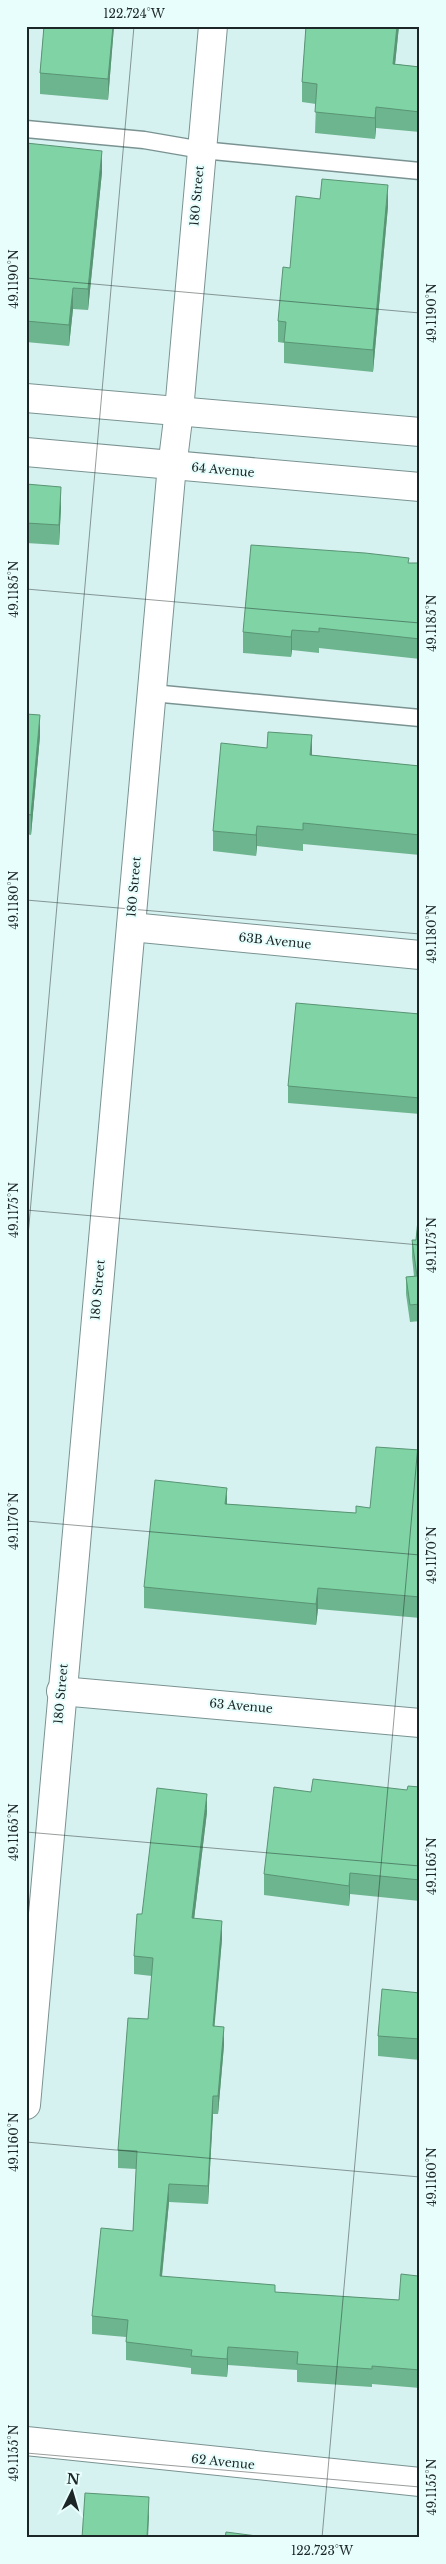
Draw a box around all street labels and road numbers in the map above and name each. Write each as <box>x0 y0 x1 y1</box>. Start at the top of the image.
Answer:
street label: 180 Street <box>186 165 207 227</box>
street label: 64 Avenue <box>191 459 255 480</box>
street label: 180 Street <box>123 856 144 918</box>
street label: 63B Avenue <box>238 929 312 952</box>
street label: 180 Street <box>87 1259 108 1321</box>
street label: 180 Street <box>50 1663 71 1725</box>
street label: 63 Avenue <box>209 1695 274 1716</box>
street label: 62 Avenue <box>191 2451 256 2472</box>

